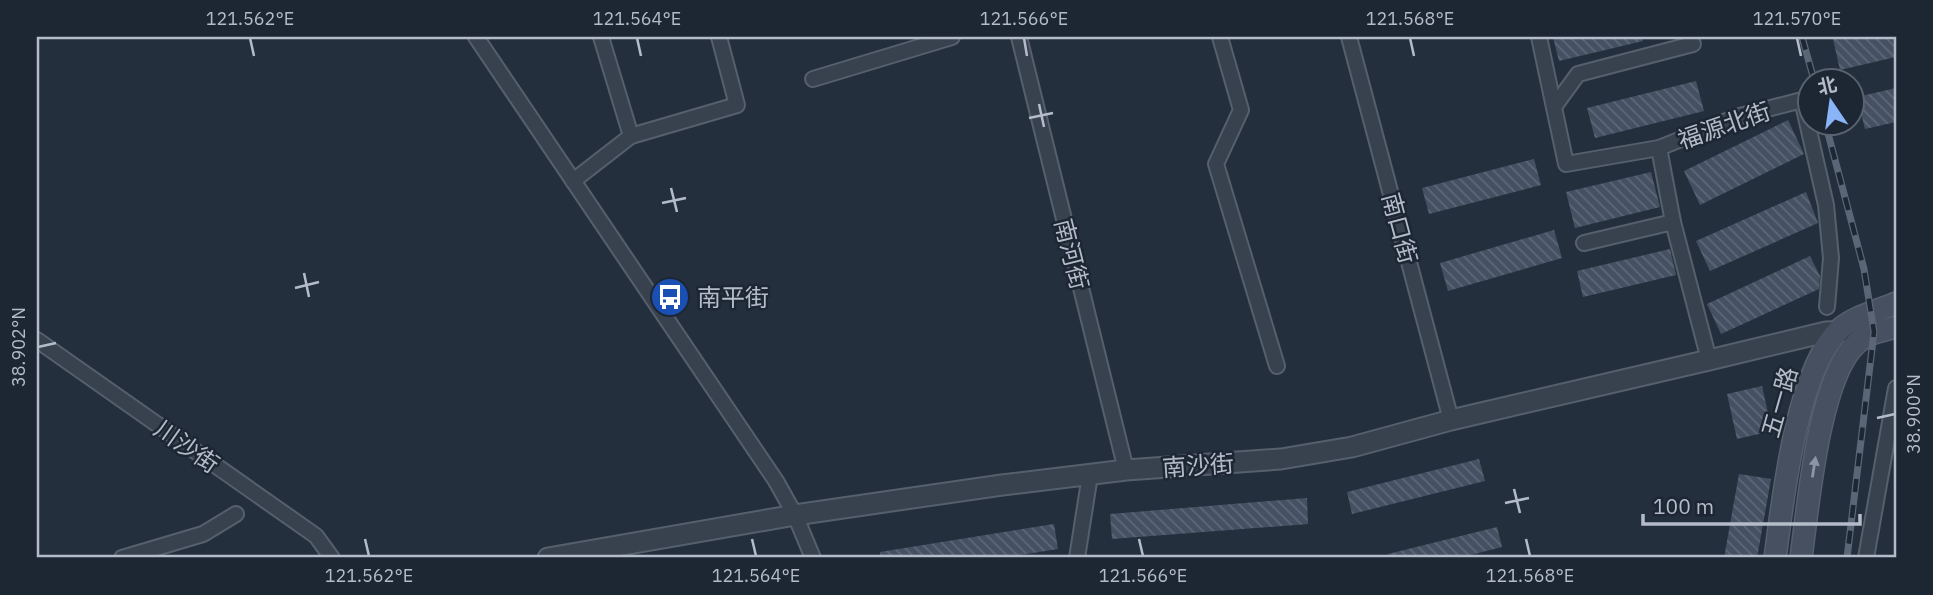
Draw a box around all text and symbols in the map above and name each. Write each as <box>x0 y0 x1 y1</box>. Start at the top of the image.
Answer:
text: 121.562°E <box>206 7 294 30</box>
text: 121.564°E <box>593 7 681 30</box>
text: 121.566°E <box>980 7 1068 30</box>
text: 121.568°E <box>1366 7 1454 30</box>
text: 121.570°E <box>1753 7 1841 30</box>
north arrow <box>1797 66 1867 136</box>
text: 北 <box>1815 72 1839 99</box>
street label: 福源北街 <box>1673 94 1775 156</box>
street label: 南口街 <box>1375 189 1425 267</box>
street label: 南河街 <box>1048 215 1096 293</box>
bus stop icon: 南平街 <box>649 276 691 318</box>
place label: 南平街 <box>697 281 769 313</box>
text: 38.902°N <box>7 307 30 387</box>
street label: 五一路 <box>1754 363 1804 441</box>
text: 38.900°N <box>1902 374 1925 454</box>
street label: 川沙街 <box>148 412 226 480</box>
street label: 南沙街 <box>1161 447 1235 483</box>
one-way arrow <box>1809 455 1820 477</box>
scale bar <box>1643 483 1860 527</box>
text: 100 m <box>1653 492 1714 520</box>
text: 121.562°E <box>325 564 413 587</box>
text: 121.564°E <box>712 564 800 587</box>
text: 121.566°E <box>1099 564 1187 587</box>
text: 121.568°E <box>1486 564 1574 587</box>

